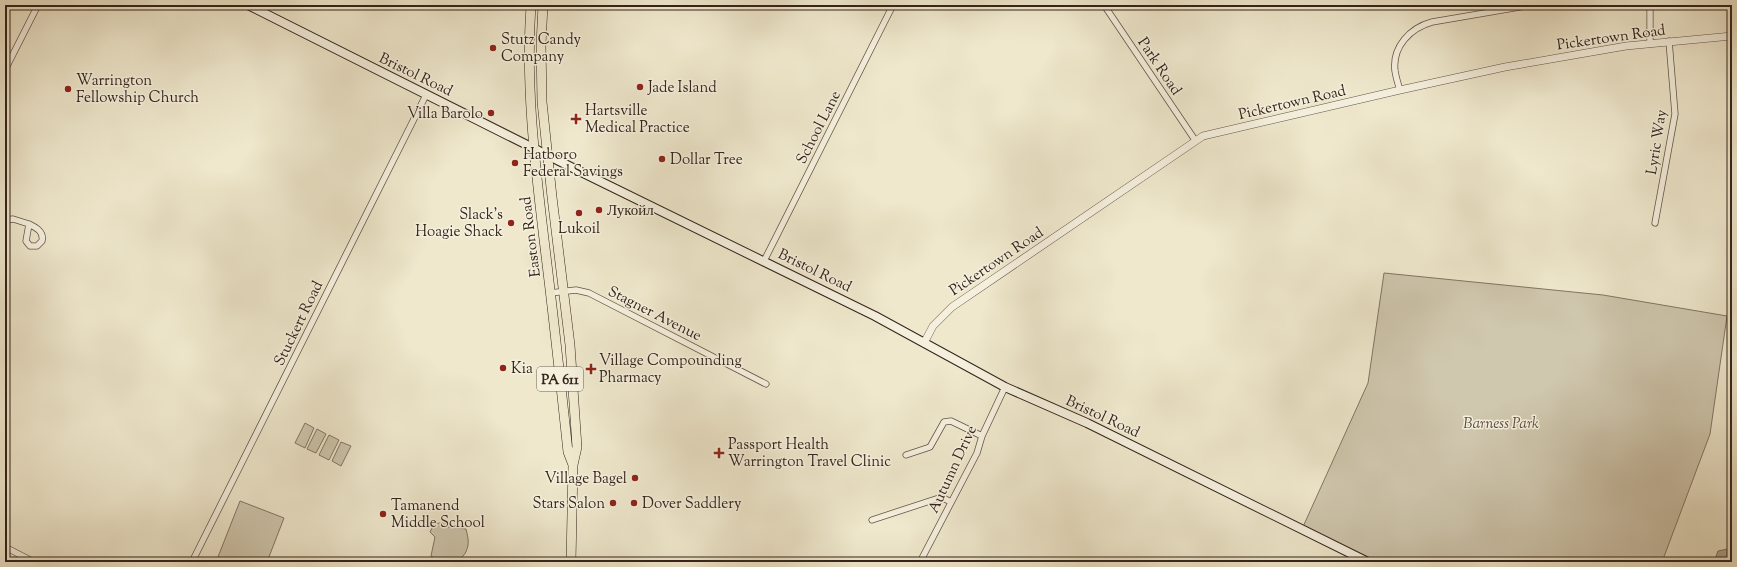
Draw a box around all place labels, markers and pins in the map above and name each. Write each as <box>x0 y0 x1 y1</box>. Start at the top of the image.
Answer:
place label: Stutz Candy Company <box>501 30 582 68</box>
marker: Stutz Candy Company <box>488 43 498 53</box>
place label: Warrington Fellowship Church <box>76 71 199 109</box>
place label: Jade Island <box>647 78 717 99</box>
marker: Jade Island <box>635 82 645 92</box>
marker: Warrington Fellowship Church <box>63 84 73 94</box>
place label: Hartsville Medical Practice <box>585 101 690 139</box>
place label: Villa Barolo <box>407 104 483 125</box>
marker: Villa Barolo <box>486 108 496 118</box>
marker: Hartsville Medical Practice <box>570 113 582 125</box>
place label: Hatboro Federal Savings <box>523 145 623 183</box>
place label: Dollar Tree <box>670 150 743 171</box>
marker: Dollar Tree <box>657 154 667 164</box>
marker: Hatboro Federal Savings <box>510 158 520 168</box>
place label: Лукойл <box>607 201 654 222</box>
place label: Slack's Hoagie Shack <box>415 205 503 243</box>
marker: Лукойл <box>594 205 604 215</box>
marker: Lukoil <box>574 208 584 218</box>
marker: Slack's Hoagie Shack <box>506 218 516 228</box>
place label: Lukoil <box>558 219 600 240</box>
place label: Village Compounding Pharmacy <box>599 351 742 389</box>
place label: Kia <box>511 359 533 380</box>
marker: Kia <box>498 363 508 373</box>
marker: Village Compounding Pharmacy <box>586 364 596 374</box>
place label: Passport Health Warrington Travel Clinic <box>728 435 891 473</box>
marker: Passport Health Warrington Travel Clinic <box>713 447 725 459</box>
place label: Village Bagel <box>545 469 627 490</box>
marker: Village Bagel <box>630 473 640 483</box>
place label: Stars Salon <box>533 494 605 515</box>
place label: Dover Saddlery <box>642 494 742 515</box>
place label: Tamanend Middle School <box>391 496 485 534</box>
marker: Stars Salon <box>608 498 618 508</box>
marker: Dover Saddlery <box>629 498 639 508</box>
marker: Tamanend Middle School <box>378 509 388 519</box>

